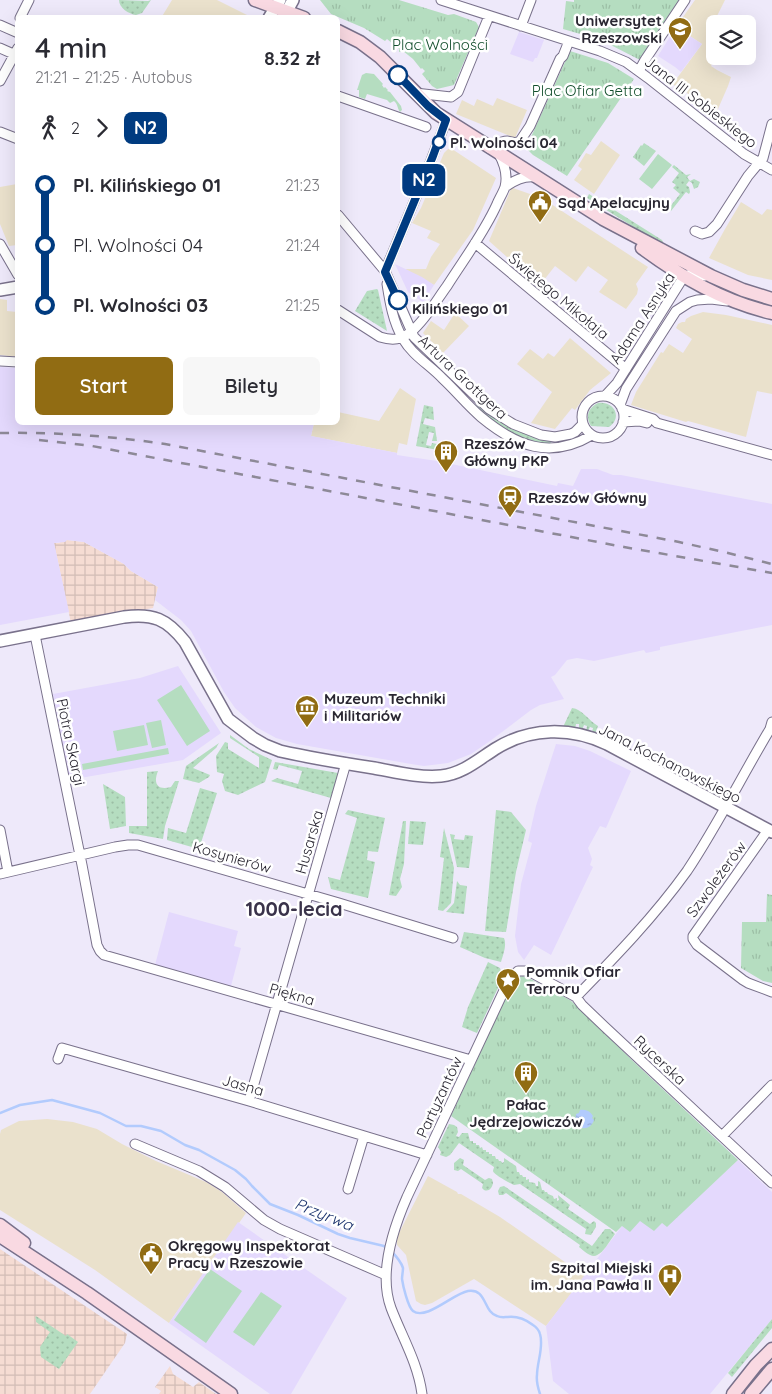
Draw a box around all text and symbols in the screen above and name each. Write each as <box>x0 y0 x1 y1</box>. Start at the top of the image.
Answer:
place label: Uniwersytet Rzeszowski <box>575 11 662 47</box>
map controls <box>706 15 756 65</box>
button: layers <box>706 15 756 65</box>
school or university icon: Uniwersytet Rzeszowski <box>667 16 693 50</box>
text: 4 min <box>35 30 107 65</box>
park label: Plac Wolności <box>392 35 488 54</box>
text: 8.32 zł <box>264 46 320 70</box>
street label: Jana III Sobieskiego <box>641 52 761 152</box>
unlabelled marker <box>388 65 408 85</box>
text: 21:21 – 21:25 · Autobus <box>35 67 192 87</box>
park label: Plac Ofiar Getta <box>532 81 642 100</box>
icon: walk <box>35 114 63 142</box>
icon: forward <box>88 114 116 142</box>
text: N2 <box>134 116 157 139</box>
text: 2 <box>71 118 80 138</box>
place label: Pl. Wolności 04 <box>450 133 558 152</box>
marker: Pl. Wolności 04 <box>432 135 446 149</box>
line badge: N2 <box>402 164 446 196</box>
text: N2 <box>412 168 436 191</box>
text: Pl. Kilińskiego 01 <box>73 173 221 197</box>
text: 21:23 <box>285 175 320 195</box>
public building icon: Sąd Apelacyjny <box>527 189 553 223</box>
place label: Sąd Apelacyjny <box>558 193 670 212</box>
text: Pl. Wolności 04 <box>73 233 203 257</box>
text: 21:24 <box>285 235 320 255</box>
street label: Świętego Mikołaja <box>505 249 613 343</box>
street label: Adama Asnyka <box>605 269 679 367</box>
place label: Pl. Kilińskiego 01 <box>412 282 508 318</box>
marker: Pl. Kilińskiego 01 <box>388 290 408 310</box>
text: Pl. Wolności 03 <box>73 293 208 317</box>
text: 21:25 <box>285 295 320 315</box>
street label: Artura Grottgera <box>414 331 512 423</box>
button: Start <box>35 357 173 415</box>
button: Bilety <box>183 357 320 415</box>
place label: Rzeszów Główny PKP <box>464 434 549 470</box>
building icon: Rzeszów Główny PKP <box>433 439 459 473</box>
station icon: Rzeszów Główny <box>497 484 523 518</box>
place label: Rzeszów Główny <box>528 488 647 507</box>
place label: Muzeum Techniki i Militariów <box>324 689 445 725</box>
museum icon: Muzeum Techniki i Militariów <box>294 694 320 728</box>
street label: Piotra Skargi <box>52 697 90 787</box>
street label: Jana Kochanowskiego <box>596 719 744 807</box>
street label: Husarska <box>291 808 327 876</box>
street label: Kosynierów <box>190 837 274 877</box>
street label: Szwoleżerów <box>682 837 750 921</box>
district label: 1000-lecia <box>245 896 343 921</box>
place label: Pomnik Ofiar Terroru <box>526 962 621 998</box>
place icon: Pomnik Ofiar Terroru <box>495 967 521 1001</box>
street label: Piękna <box>267 978 317 1010</box>
street label: Rycerska <box>630 1031 690 1089</box>
street label: Partyzantów <box>412 1053 466 1141</box>
building icon: Pałac Jędrzejowiczów <box>513 1060 539 1094</box>
street label: Jasna <box>220 1070 266 1100</box>
place label: Pałac Jędrzejowiczów <box>469 1095 583 1131</box>
water label: Przyrwa <box>292 1193 357 1235</box>
place label: Okręgowy Inspektorat Pracy w Rzeszowie <box>168 1236 330 1272</box>
public building icon: Okręgowy Inspektorat Pracy w Rzeszowie <box>138 1241 164 1275</box>
place label: Szpital Miejski im. Jana Pawła II <box>531 1258 652 1294</box>
hospital icon: Szpital Miejski im. Jana Pawła II <box>657 1263 683 1297</box>

